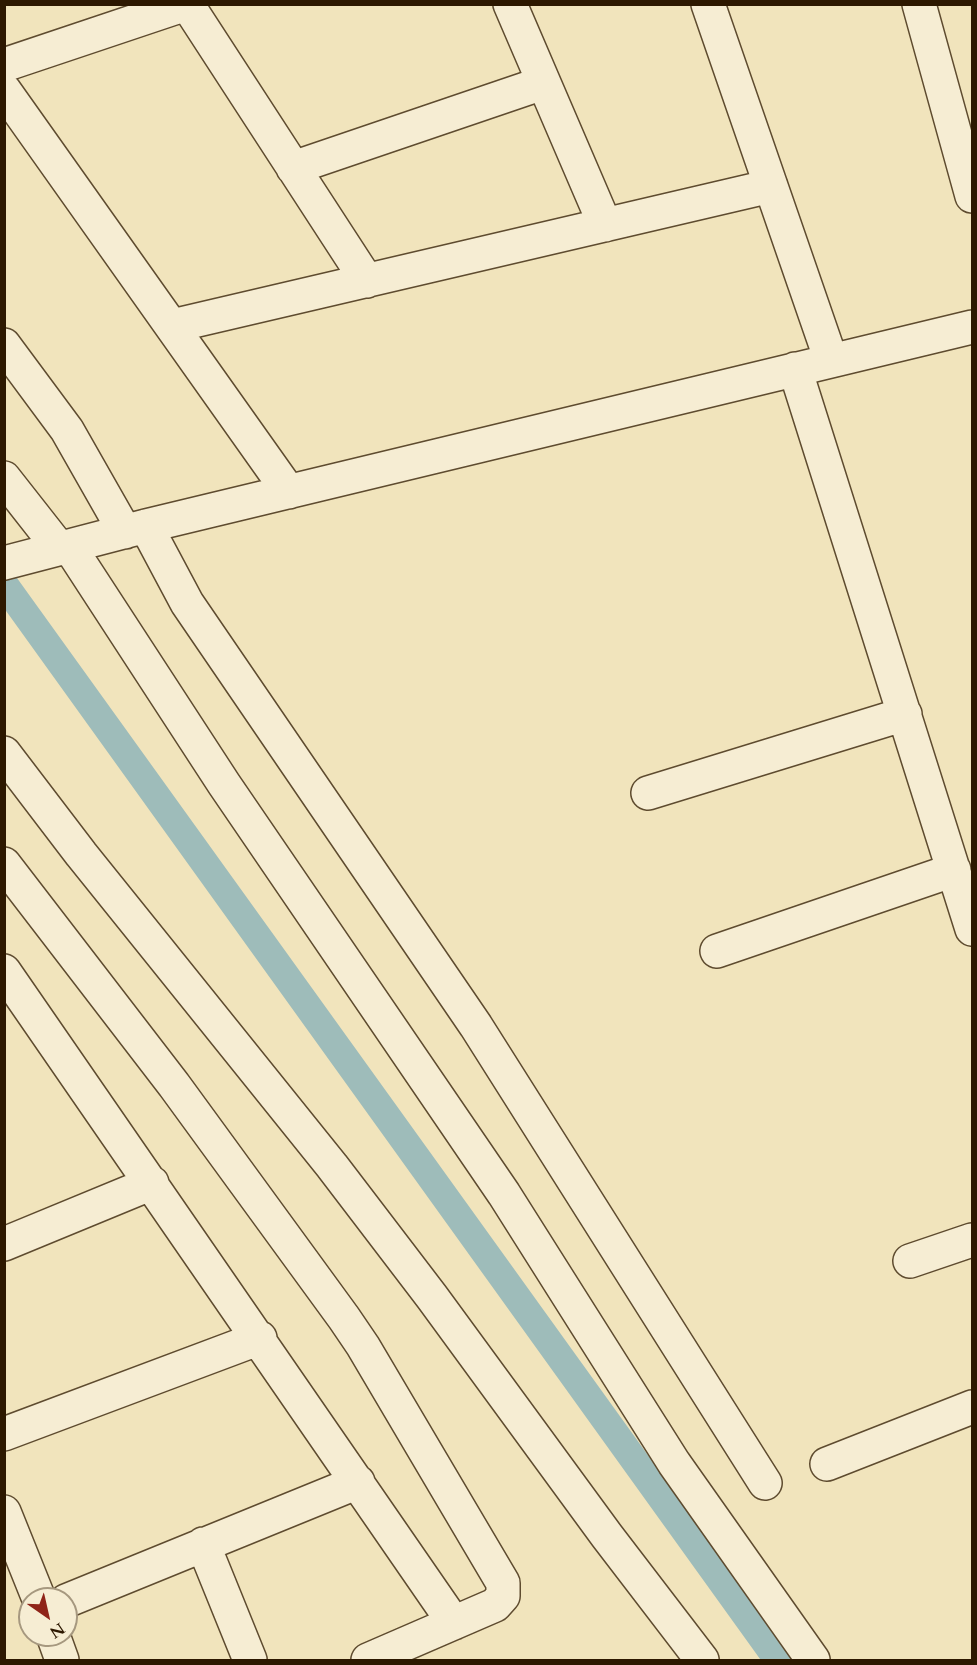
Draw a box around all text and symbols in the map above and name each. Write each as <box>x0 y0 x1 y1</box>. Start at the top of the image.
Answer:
north arrow <box>18 1587 78 1647</box>
text: N <box>45 1617 69 1643</box>

